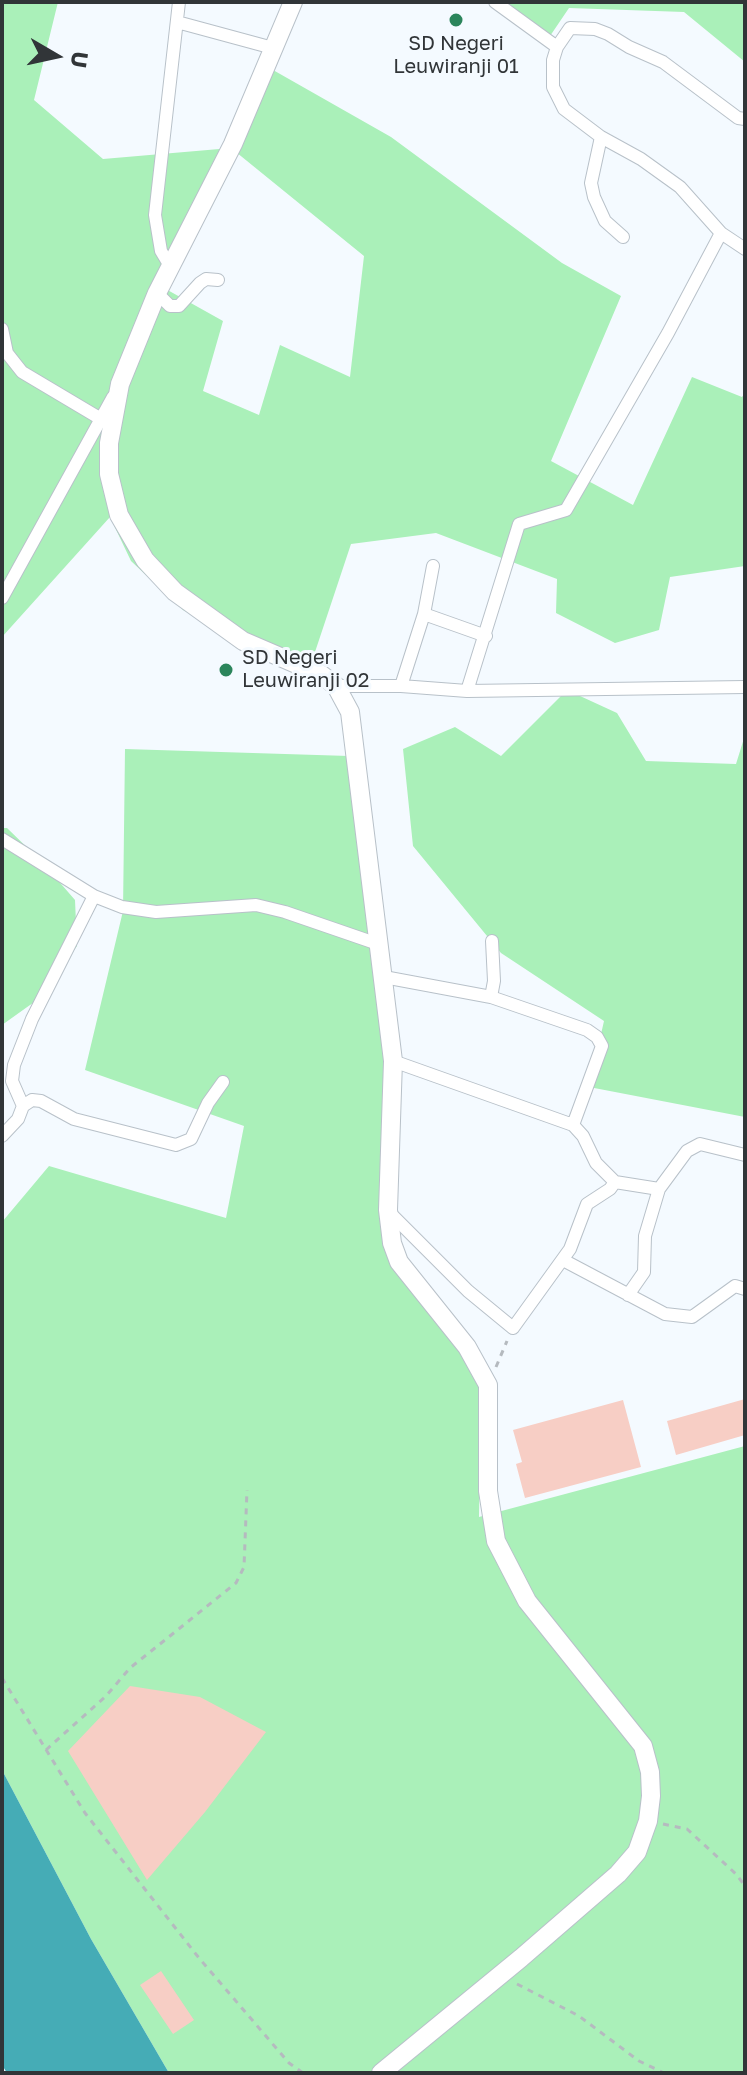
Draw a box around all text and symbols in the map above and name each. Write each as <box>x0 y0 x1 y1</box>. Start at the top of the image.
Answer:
marker: SD Negeri Leuwiranji 01 <box>447 11 465 29</box>
north arrow <box>16 16 96 96</box>
place label: SD Negeri Leuwiranji 01 <box>393 32 519 79</box>
text: U <box>66 50 95 70</box>
place label: SD Negeri Leuwiranji 02 <box>242 646 369 693</box>
marker: SD Negeri Leuwiranji 02 <box>217 661 235 679</box>

